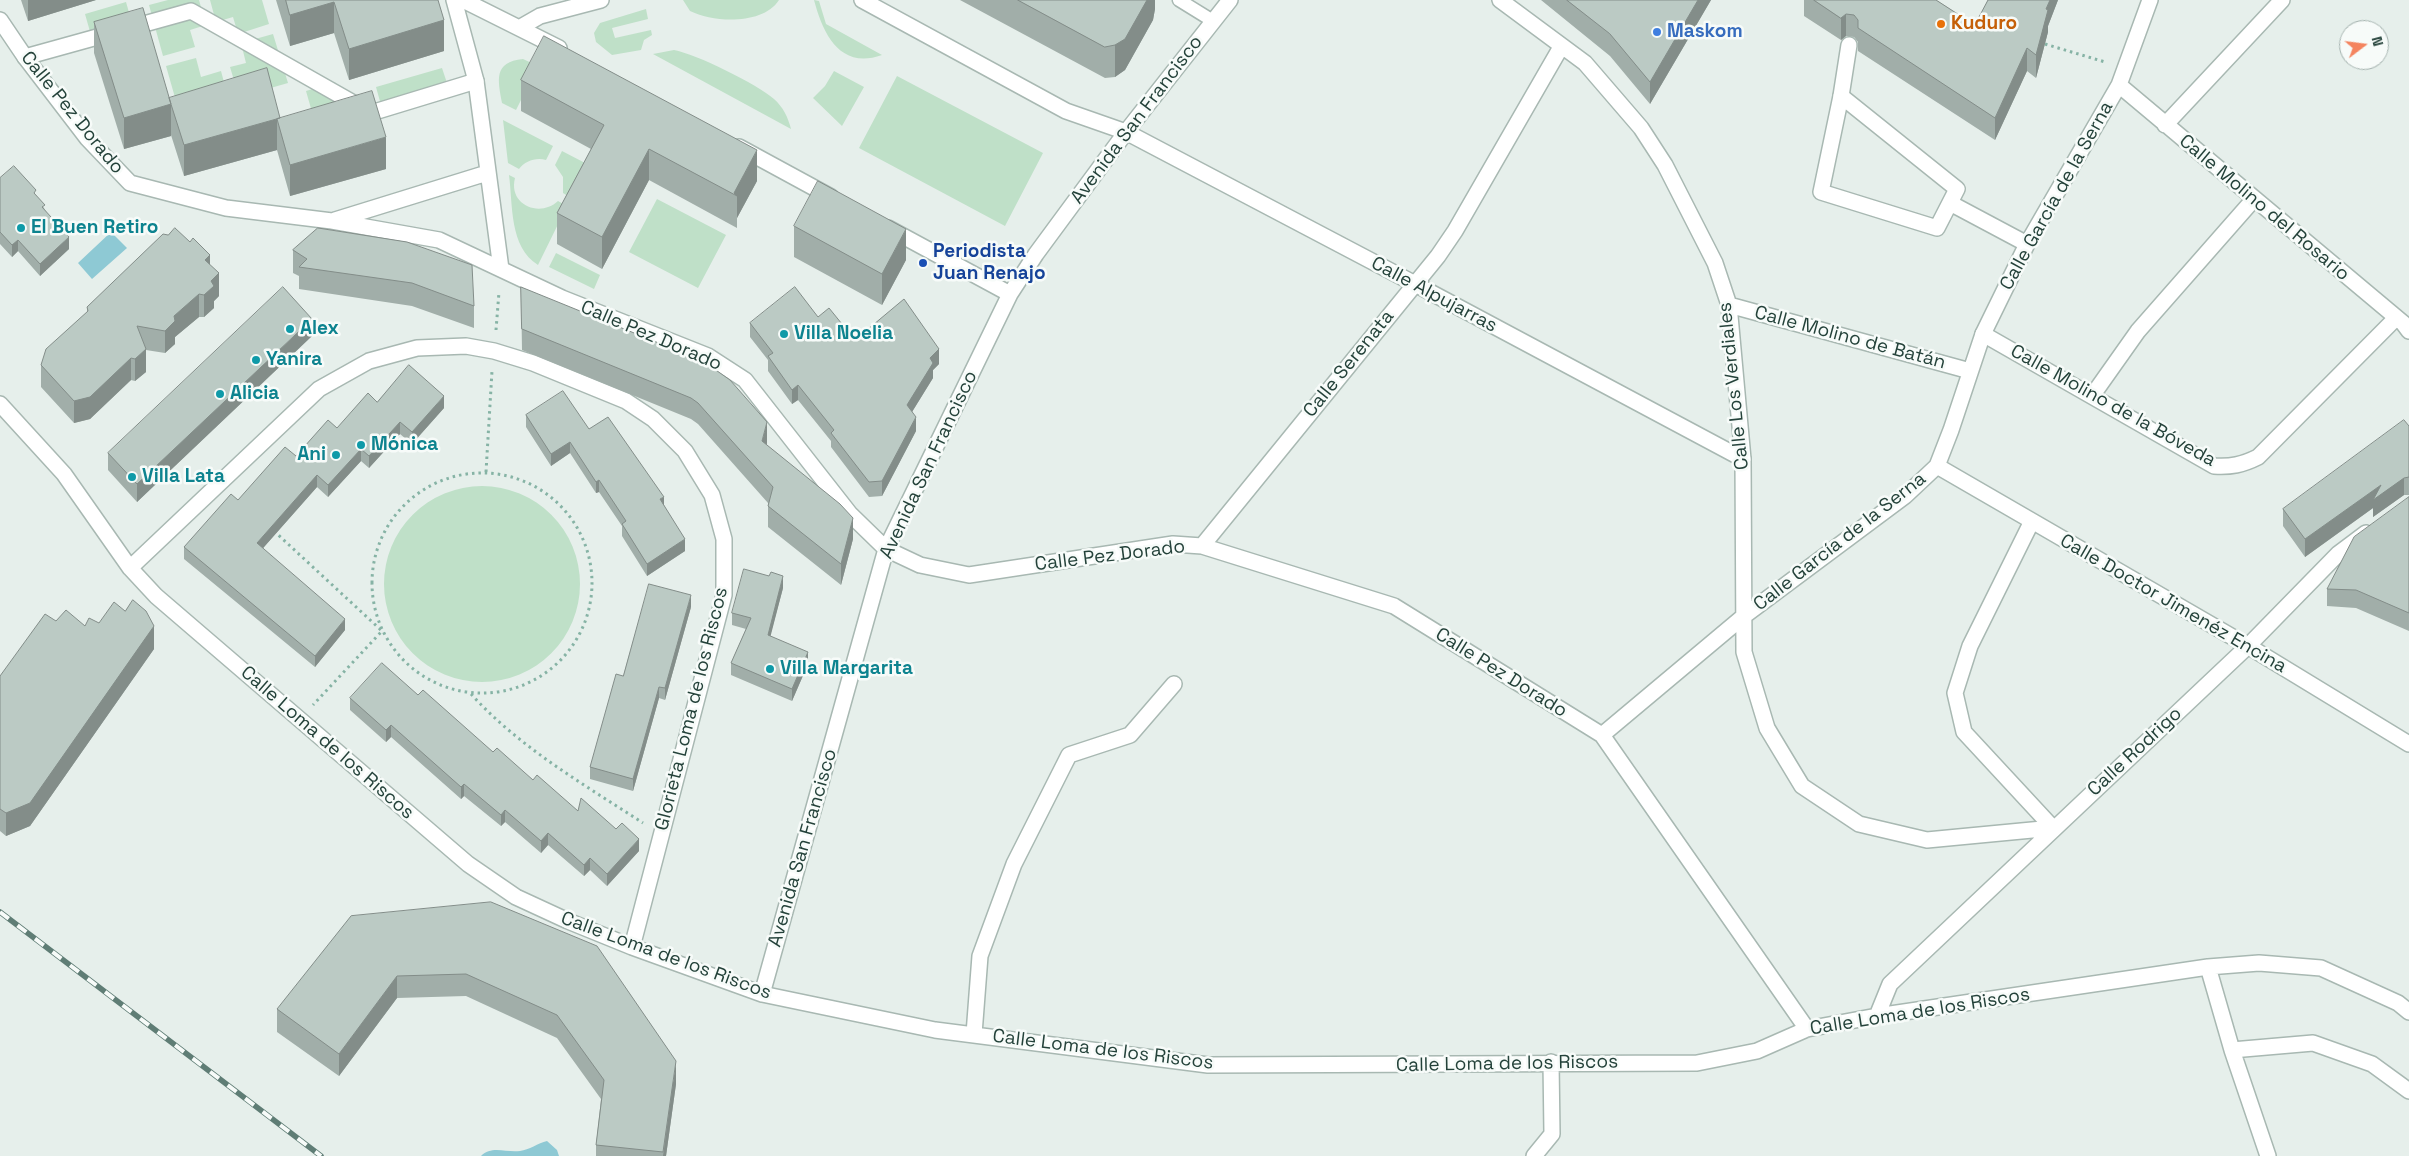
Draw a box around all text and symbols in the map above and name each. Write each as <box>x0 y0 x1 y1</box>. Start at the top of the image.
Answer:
place label: Kuduro <box>1951 13 2017 35</box>
marker: Kuduro <box>1935 18 1947 30</box>
north arrow <box>2339 20 2389 70</box>
place label: Maskom <box>1667 21 1743 43</box>
marker: Maskom <box>1651 26 1663 38</box>
street label: Avenida San Francisco <box>1066 31 1208 209</box>
text: N <box>2368 35 2387 48</box>
street label: Calle Pez Dorado <box>16 47 128 179</box>
street label: Calle García de la Serna <box>1996 98 2118 294</box>
street label: Calle Molino del Rosario <box>2174 130 2354 286</box>
place label: El Buen Retiro <box>31 217 158 239</box>
marker: El Buen Retiro <box>15 222 27 234</box>
place label: Periodista Juan Renajo <box>933 241 1046 285</box>
street label: Calle Alpujarras <box>1367 252 1501 338</box>
marker: Periodista Juan Renajo <box>917 257 929 269</box>
street label: Calle Pez Dorado <box>577 296 725 376</box>
street label: Calle Los Verdiales <box>1714 301 1754 471</box>
street label: Calle Molino de Batán <box>1752 302 1948 374</box>
street label: Calle Serenata <box>1299 306 1399 422</box>
place label: Alex <box>300 318 339 340</box>
marker: Alex <box>284 323 296 335</box>
place label: Villa Noelia <box>794 323 893 345</box>
marker: Villa Noelia <box>778 328 790 340</box>
street label: Calle Molino de la Bóveda <box>2006 340 2220 472</box>
place label: Yanira <box>266 349 322 371</box>
marker: Yanira <box>250 354 262 366</box>
street label: Avenida San Francisco <box>875 367 983 563</box>
place label: Alicia <box>230 383 279 405</box>
marker: Alicia <box>214 388 226 400</box>
place label: Mónica <box>371 434 438 456</box>
marker: Mónica <box>355 439 367 451</box>
place label: Ani <box>297 444 326 466</box>
marker: Ani <box>330 449 342 461</box>
place label: Villa Lata <box>142 466 225 488</box>
street label: Calle García de la Serna <box>1749 468 1931 616</box>
marker: Villa Lata <box>126 471 138 483</box>
street label: Calle Doctor Jimenéz Encina <box>2056 530 2290 678</box>
street label: Calle Pez Dorado <box>1034 535 1186 577</box>
street label: Glorieta Loma de los Riscos <box>651 585 733 833</box>
street label: Calle Pez Dorado <box>1431 623 1571 723</box>
place label: Villa Margarita <box>780 658 913 680</box>
street label: Calle Loma de los Riscos <box>236 662 418 824</box>
marker: Villa Margarita <box>764 663 776 675</box>
street label: Calle Rodrigo <box>2083 703 2187 801</box>
street label: Avenida San Francisco <box>764 746 842 950</box>
street label: Calle Loma de los Riscos <box>558 907 774 1005</box>
street label: Calle Loma de los Riscos <box>1808 983 2032 1041</box>
street label: Calle Loma de los Riscos <box>991 1025 1215 1075</box>
street label: Calle Loma de los Riscos <box>1396 1051 1618 1077</box>

